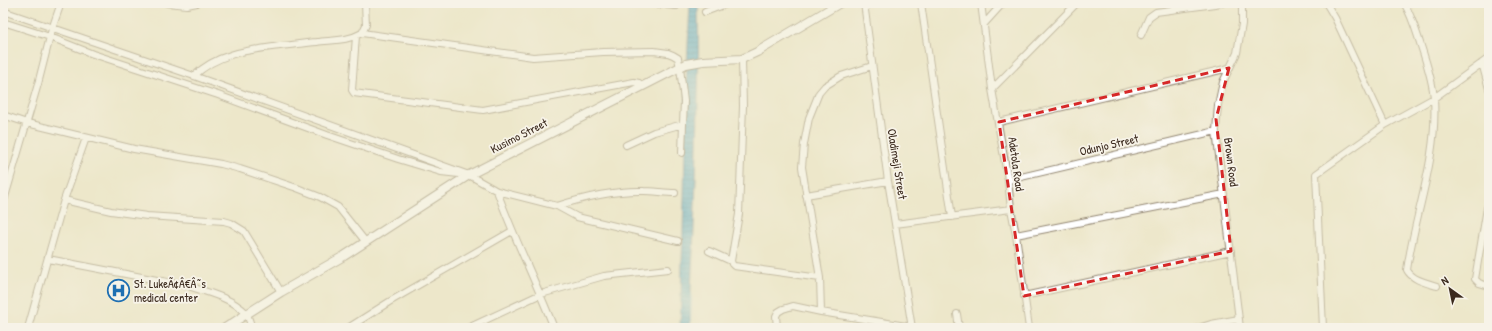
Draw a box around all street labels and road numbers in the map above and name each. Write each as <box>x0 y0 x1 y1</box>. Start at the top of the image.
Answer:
street label: Kusimo Street <box>487 113 551 157</box>
street label: Oladimeji Street <box>884 127 912 201</box>
street label: Odunjo Street <box>1078 129 1141 160</box>
street label: Adetola Road <box>1004 136 1029 192</box>
street label: Brown Road <box>1220 137 1243 188</box>

